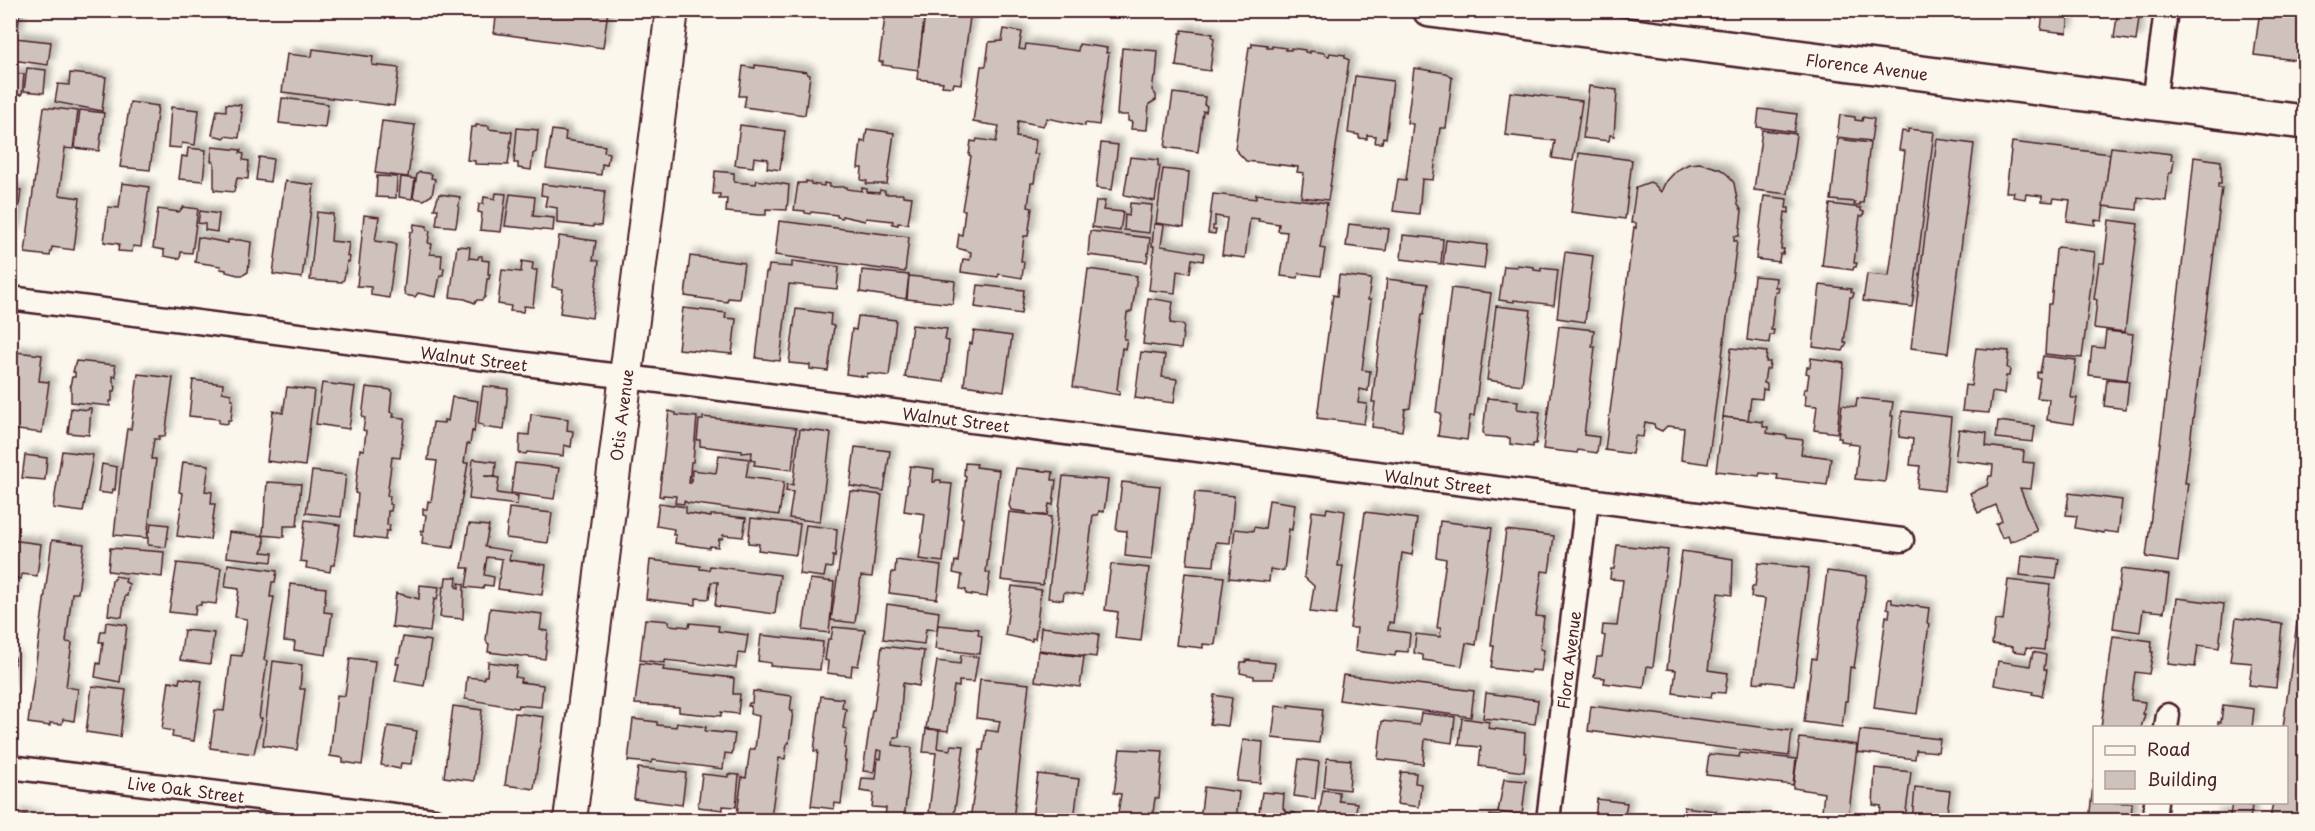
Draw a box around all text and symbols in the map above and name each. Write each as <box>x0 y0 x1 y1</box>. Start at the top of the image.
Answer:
street label: Florence Avenue <box>1804 47 1930 85</box>
street label: Walnut Street <box>419 340 529 377</box>
street label: Otis Avenue <box>603 368 639 462</box>
street label: Walnut Street <box>901 401 1011 438</box>
street label: Walnut Street <box>1383 463 1493 500</box>
street label: Flora Avenue <box>1550 609 1586 710</box>
legend <box>2093 726 2288 804</box>
text: Road <box>2147 735 2191 762</box>
text: Building <box>2147 765 2217 792</box>
street label: Live Oak Street <box>126 770 246 808</box>

